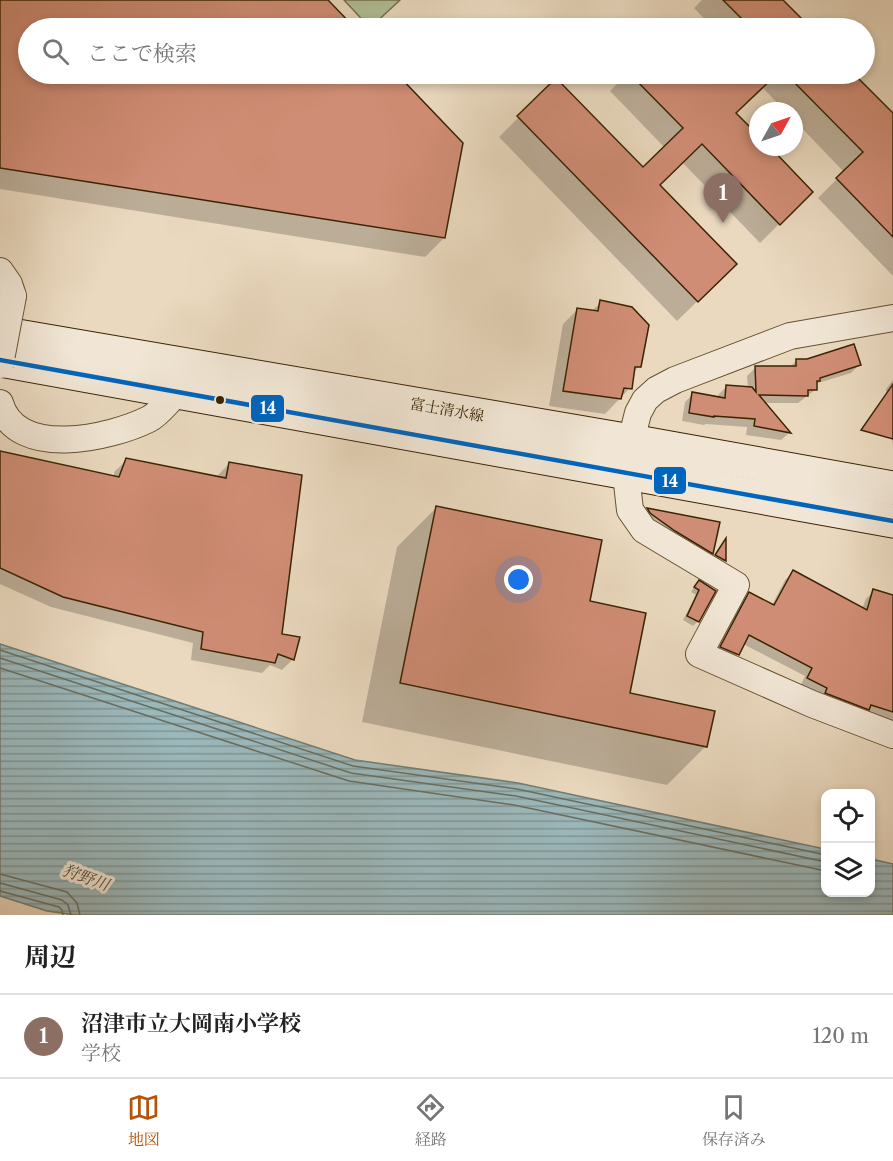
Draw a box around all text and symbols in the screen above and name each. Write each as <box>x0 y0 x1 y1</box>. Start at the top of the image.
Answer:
search box <box>18 18 875 84</box>
icon: search <box>39 35 72 68</box>
text: ここで検索 <box>87 40 197 67</box>
north arrow <box>749 102 803 156</box>
pin: 1 <box>704 174 742 223</box>
unlabelled marker <box>214 394 226 406</box>
line badge: 14 <box>250 394 285 423</box>
street label: 富士清水線 <box>408 394 486 425</box>
text: 14 <box>260 398 276 418</box>
line badge: 14 <box>653 466 687 495</box>
text: 14 <box>662 471 678 491</box>
your location <box>504 565 533 594</box>
map controls <box>821 789 875 897</box>
button: locate <box>821 789 875 843</box>
button: layers <box>821 843 875 897</box>
water label: 狩野川 <box>60 859 114 895</box>
text: 周辺 <box>24 941 76 973</box>
text: 沼津市立大岡南小学校 <box>81 1010 301 1037</box>
text: 1 <box>39 1024 48 1048</box>
text: 120 m <box>812 1024 869 1048</box>
text: 学校 <box>81 1041 121 1065</box>
tab: 地図 <box>127 1091 160 1150</box>
tab: 経路 <box>414 1091 447 1150</box>
tab: 保存済み <box>702 1091 766 1150</box>

